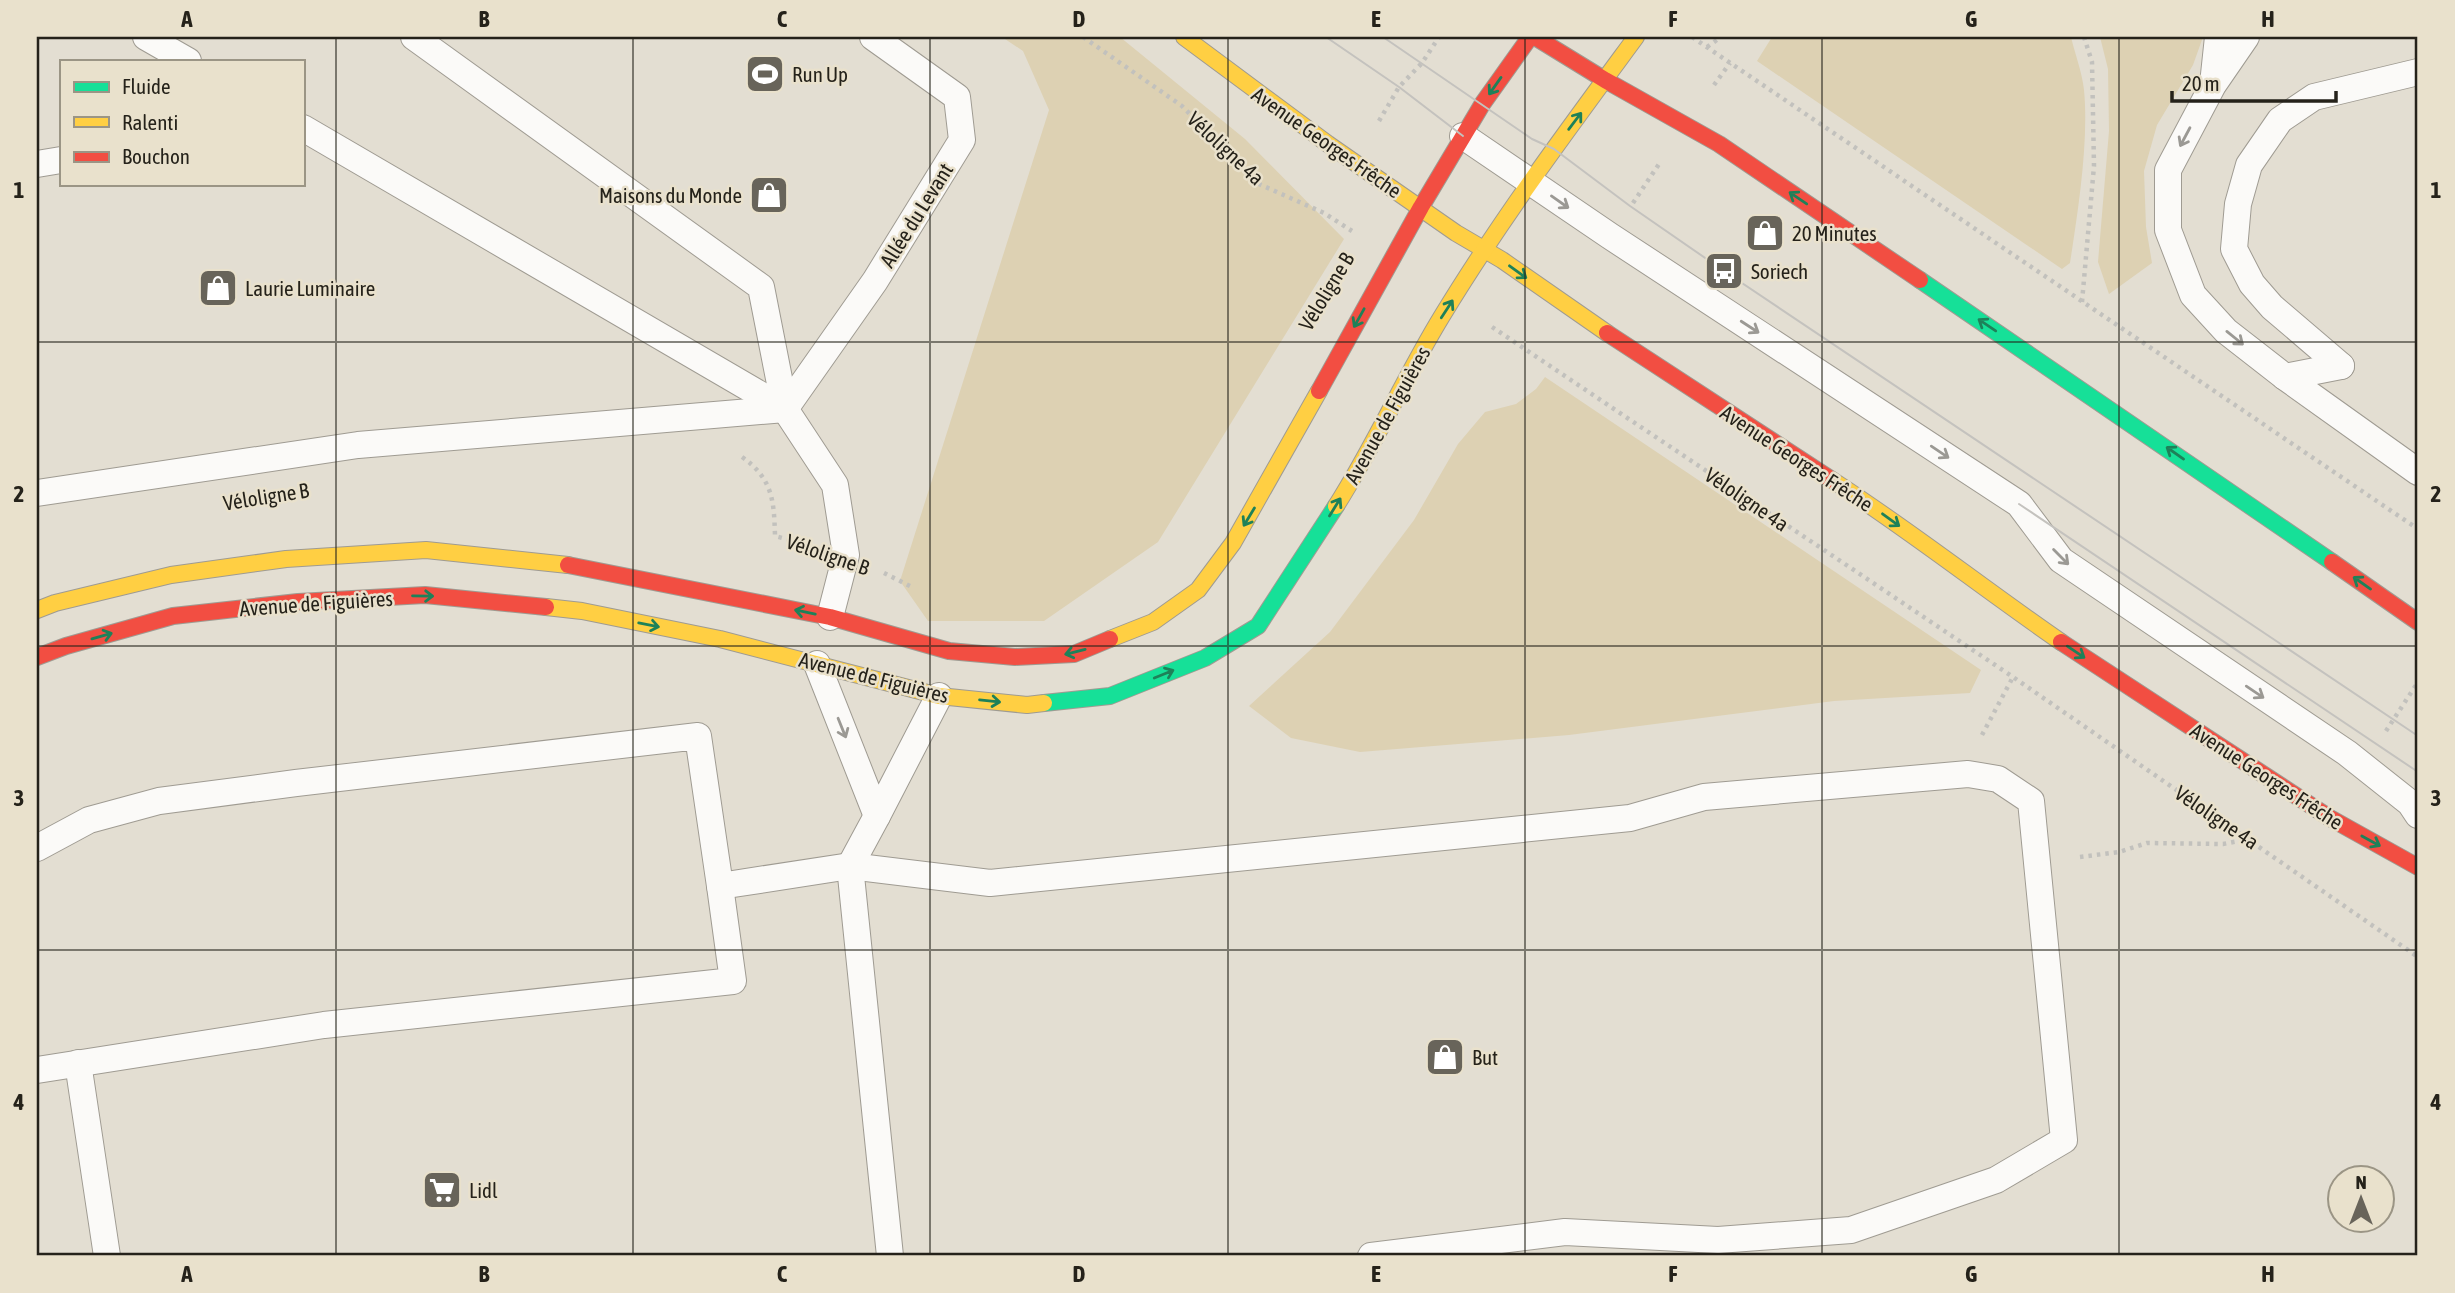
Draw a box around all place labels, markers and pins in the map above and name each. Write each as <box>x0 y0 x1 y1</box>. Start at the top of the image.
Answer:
sports icon: Run Up <box>744 53 786 95</box>
place label: Run Up <box>792 62 848 86</box>
shop icon: Maisons du Monde <box>748 174 790 216</box>
place label: Maisons du Monde <box>599 183 742 207</box>
shop icon: 20 Minutes <box>1744 212 1786 254</box>
place label: 20 Minutes <box>1792 221 1877 245</box>
bus stop icon: Soriech <box>1703 250 1745 292</box>
place label: Soriech <box>1751 259 1808 283</box>
shop icon: Laurie Luminaire <box>197 267 239 309</box>
place label: Laurie Luminaire <box>245 276 375 300</box>
shop icon: But <box>1424 1036 1466 1078</box>
place label: But <box>1472 1045 1498 1069</box>
supermarket icon: Lidl <box>421 1169 463 1211</box>
place label: Lidl <box>469 1178 498 1202</box>

